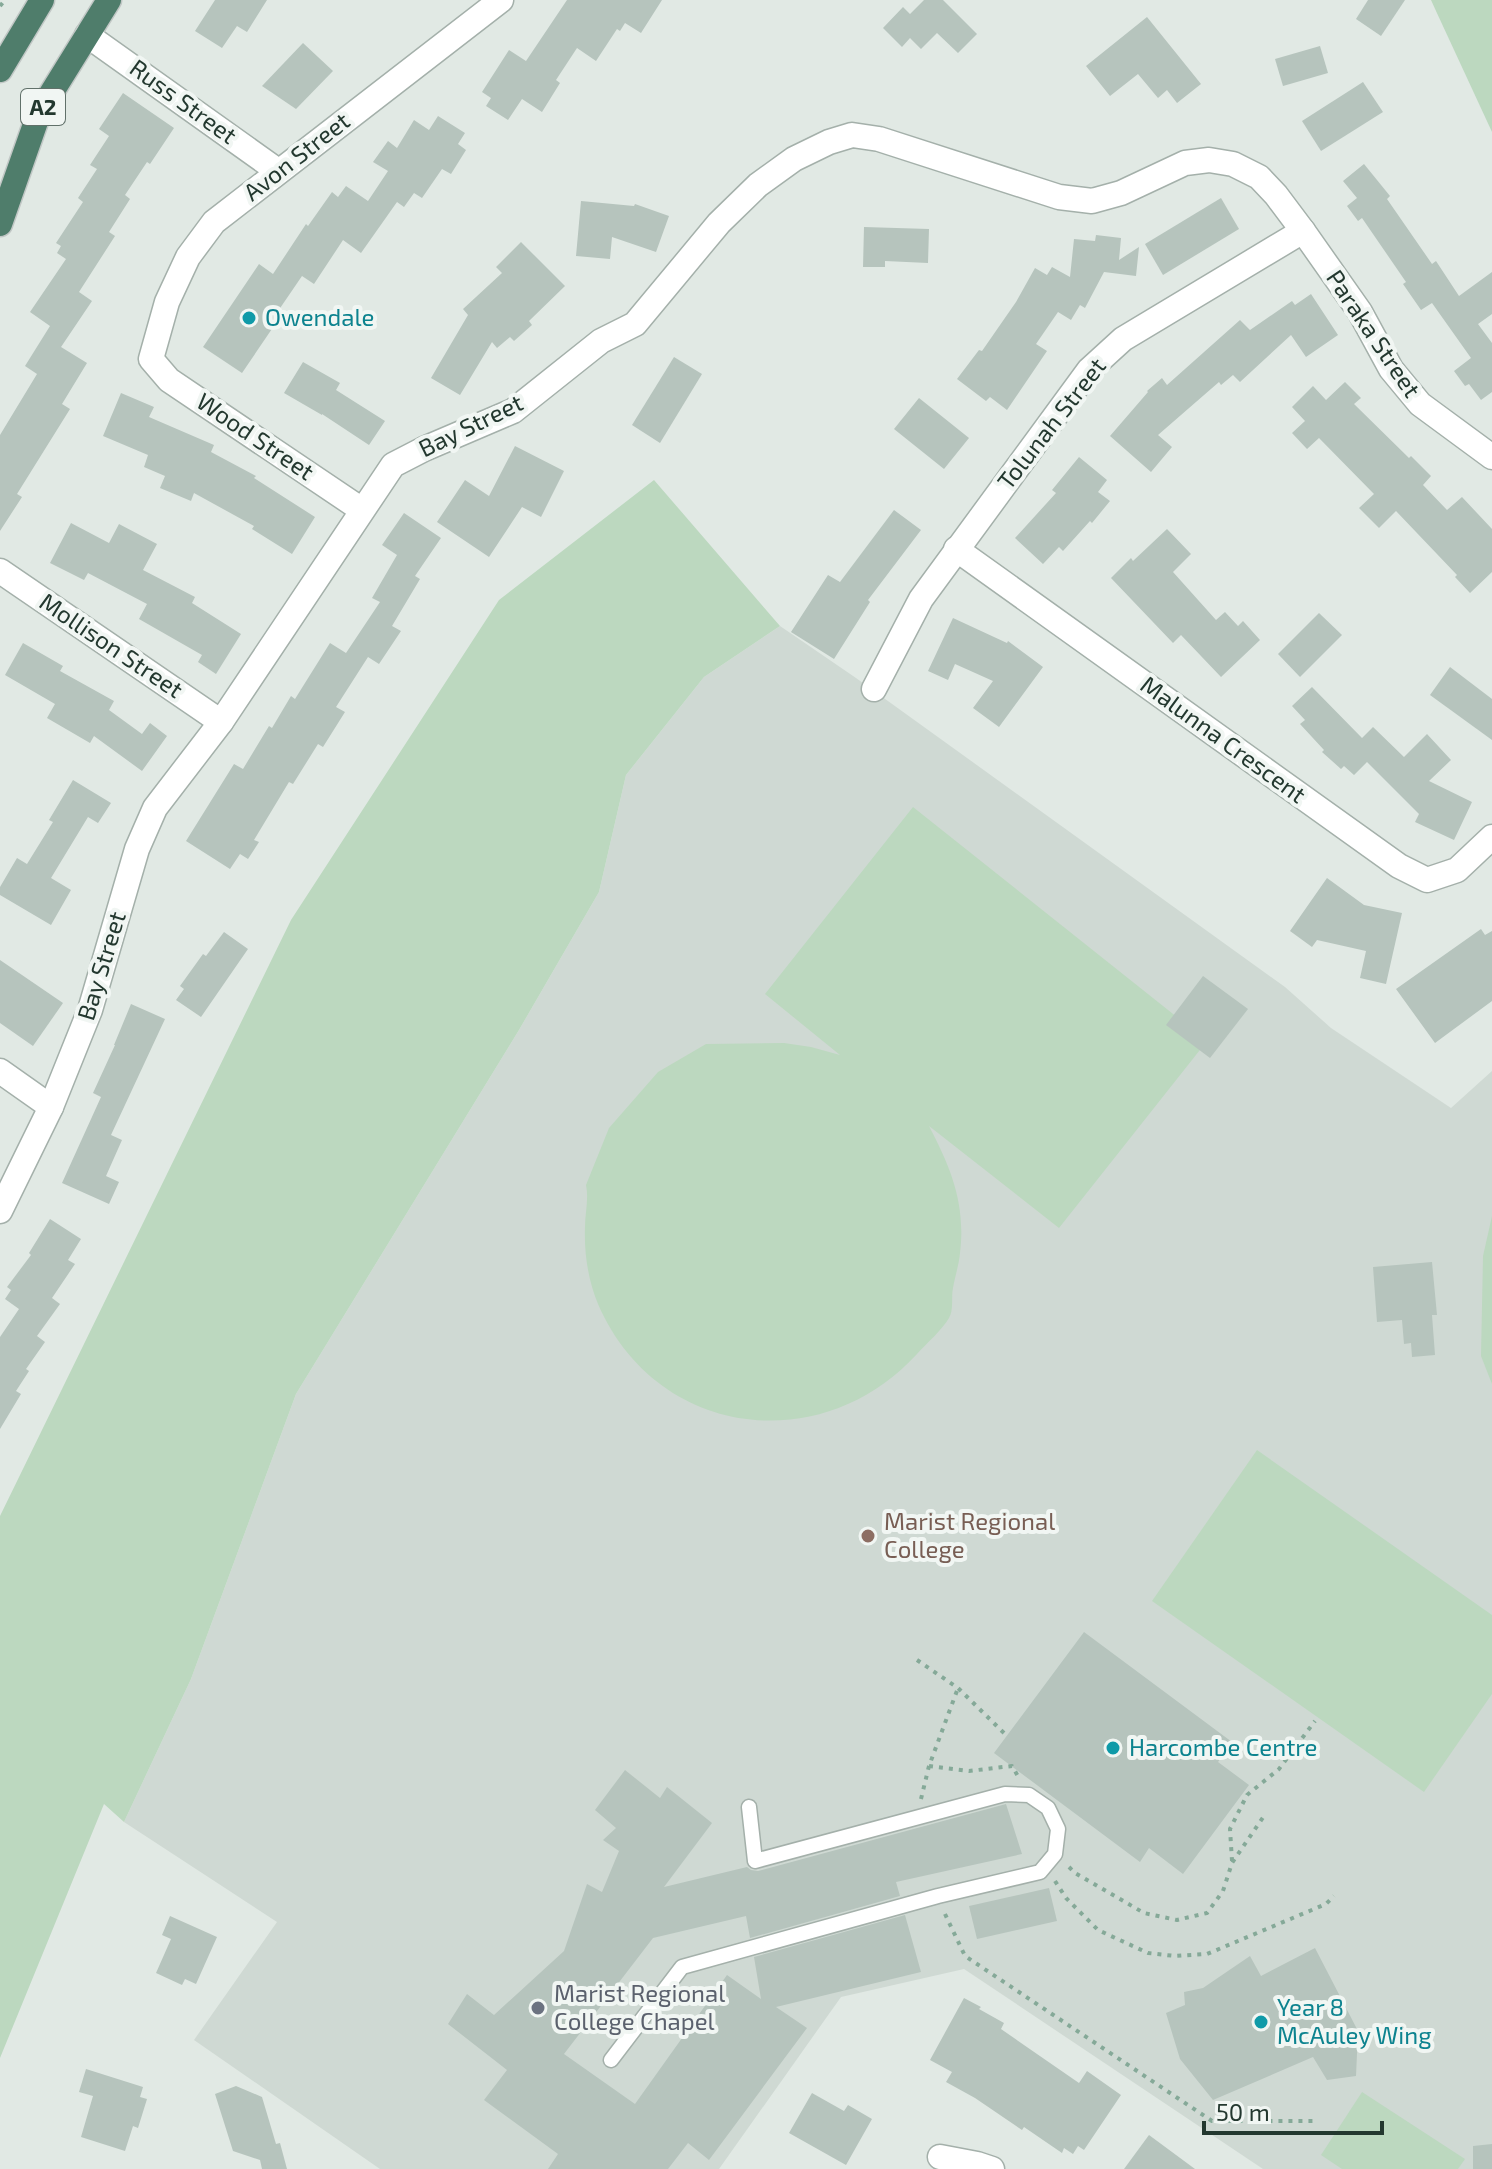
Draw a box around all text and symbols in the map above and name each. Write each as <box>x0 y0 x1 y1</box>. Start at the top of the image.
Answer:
street label: Russ Street <box>125 52 243 149</box>
road number: A2 <box>21 89 65 125</box>
street label: Avon Street <box>237 105 355 206</box>
street label: Paraka Street <box>1321 264 1428 402</box>
place label: Owendale <box>265 302 375 331</box>
marker: Owendale <box>240 309 258 327</box>
street label: Tolunah Street <box>991 352 1111 495</box>
street label: Wood Street <box>192 386 320 486</box>
street label: Bay Street <box>414 387 527 462</box>
street label: Mollison Street <box>35 586 189 703</box>
street label: Malunna Crescent <box>1136 669 1312 808</box>
street label: Bay Street <box>70 908 131 1023</box>
place label: Marist Regional College <box>884 1506 1055 1563</box>
marker: Marist Regional College <box>859 1527 877 1545</box>
place label: Harcombe Centre <box>1129 1732 1318 1761</box>
marker: Harcombe Centre <box>1104 1739 1122 1757</box>
place label: Marist Regional College Chapel <box>554 1978 725 2035</box>
place label: Year 8 McAuley Wing <box>1277 1992 1432 2049</box>
marker: Marist Regional College Chapel <box>529 1999 547 2017</box>
marker: Year 8 McAuley Wing <box>1252 2013 1270 2031</box>
scale bar <box>1204 2085 1382 2135</box>
text: 50 m <box>1216 2097 1270 2126</box>

